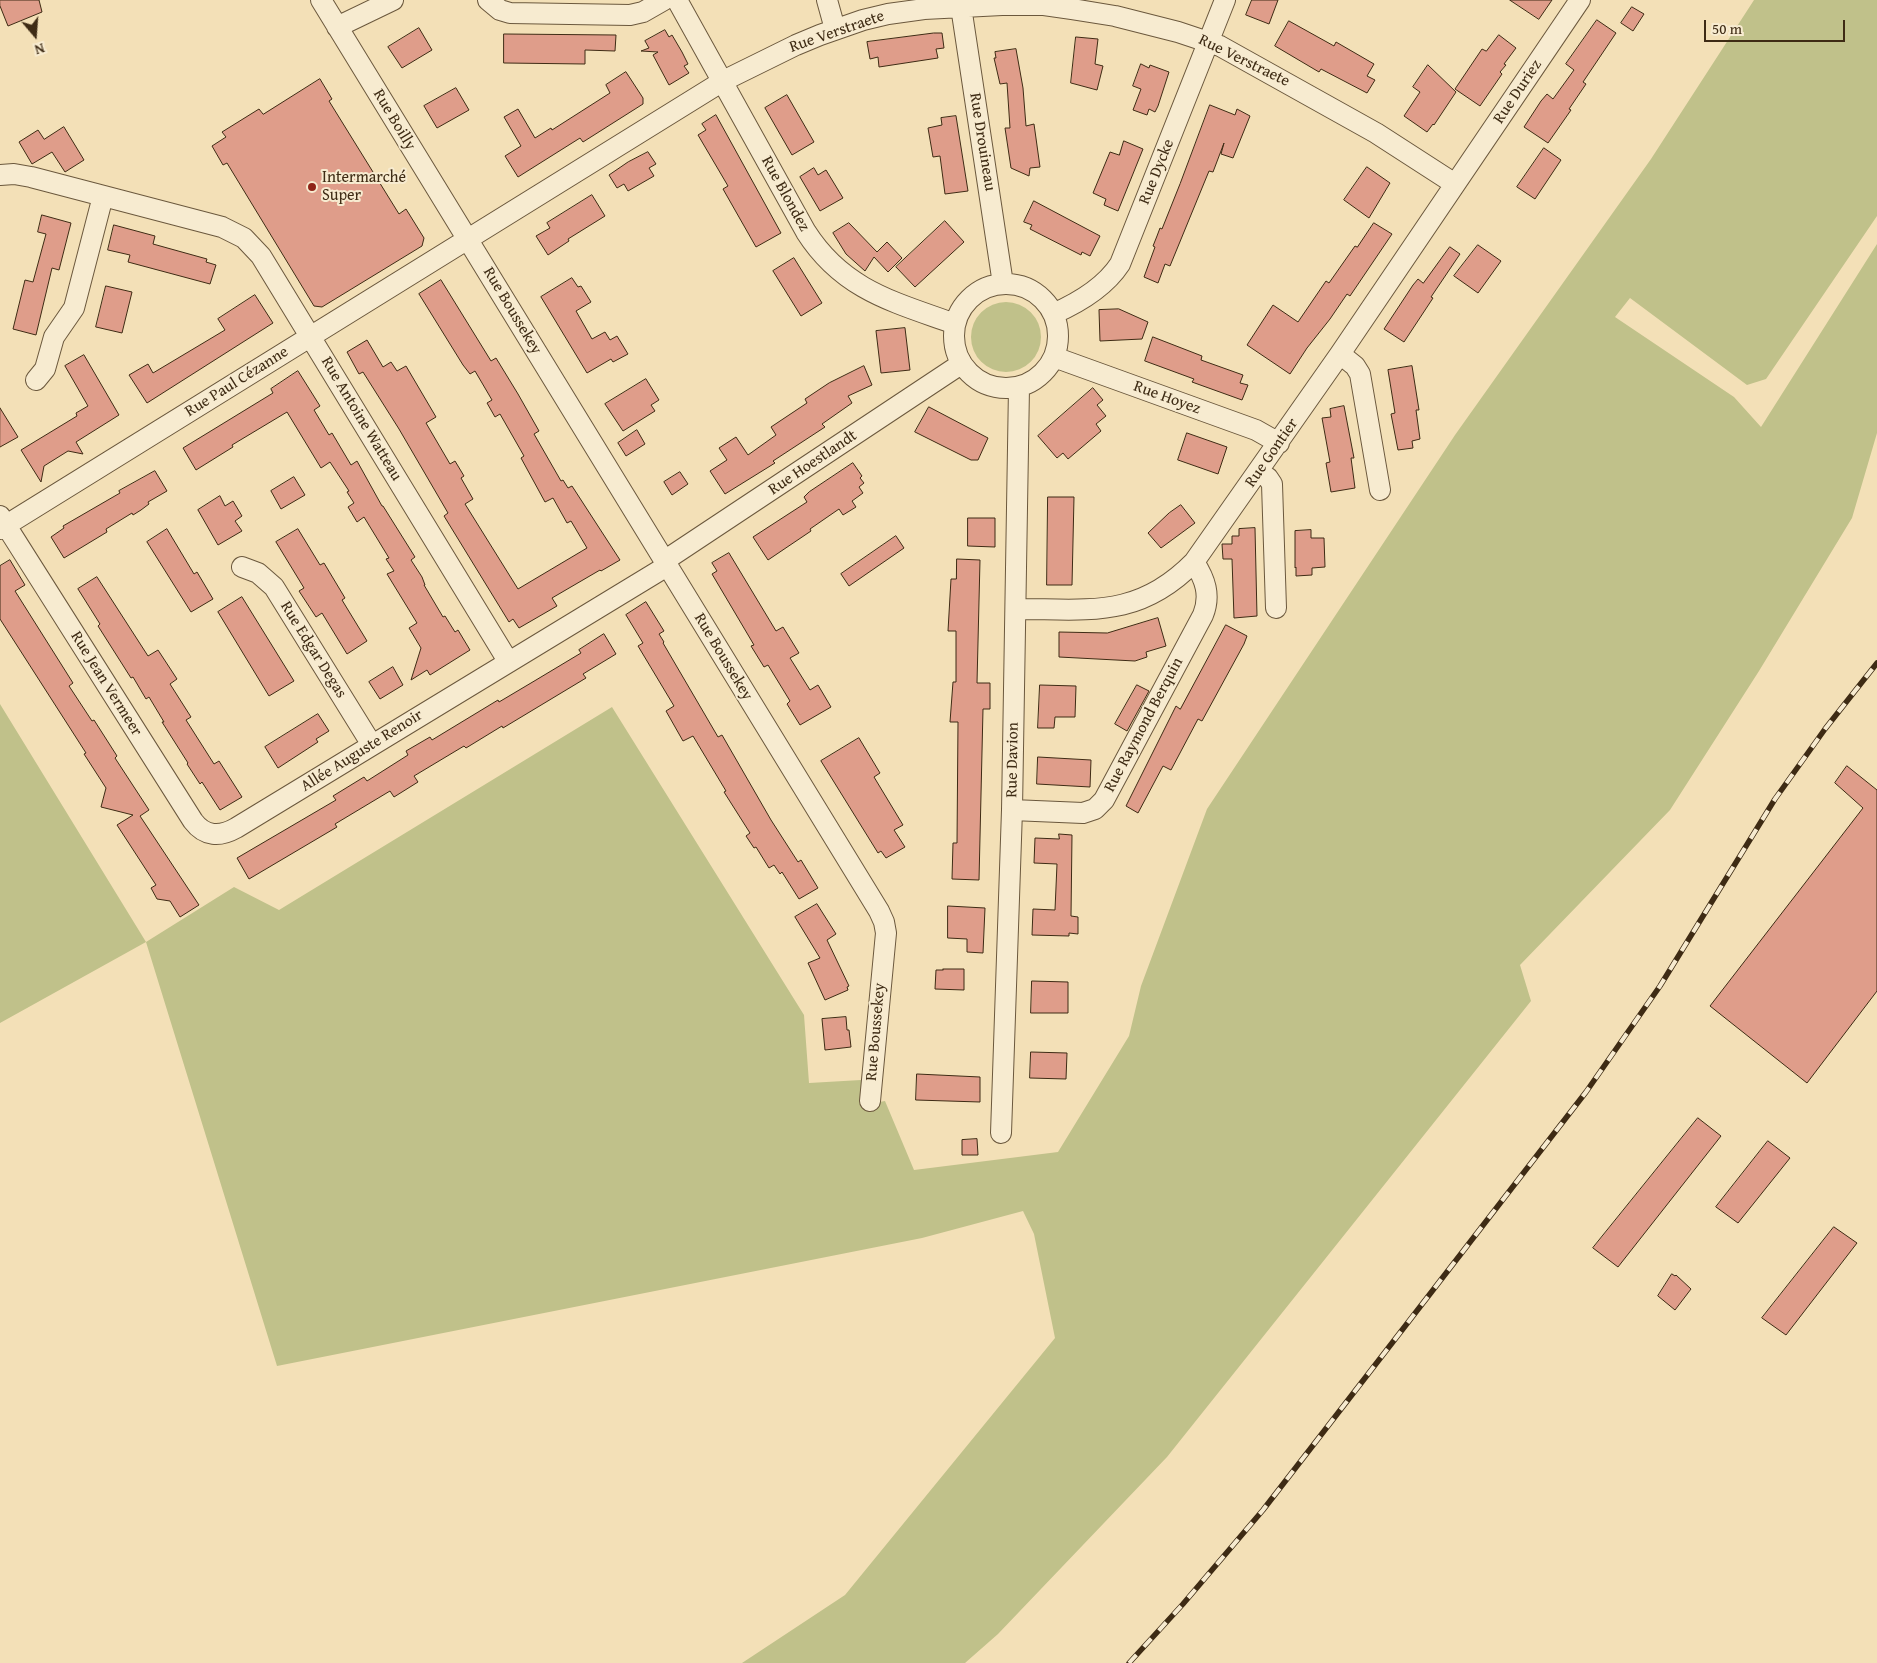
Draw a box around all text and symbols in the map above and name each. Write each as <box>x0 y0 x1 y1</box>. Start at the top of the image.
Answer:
street label: Rue Verstraete <box>787 7 887 57</box>
north arrow <box>10 10 60 60</box>
scale bar <box>1707 10 1848 42</box>
text: 50 m <box>1712 18 1742 39</box>
street label: Rue Verstraete <box>1195 31 1293 91</box>
text: N <box>32 38 47 60</box>
street label: Rue Duriez <box>1490 56 1546 128</box>
street label: Rue Boilly <box>368 86 420 154</box>
street label: Rue Drouineau <box>965 92 999 192</box>
street label: Rue Dycke <box>1135 137 1179 207</box>
street label: Rue Blondez <box>757 153 813 235</box>
place label: Intermarché Super <box>322 168 406 206</box>
marker: Intermarché Super <box>306 181 318 193</box>
street label: Rue Boussekey <box>478 264 546 358</box>
street label: Rue Paul Cézanne <box>182 343 292 421</box>
street label: Rue Antoine Watteau <box>316 353 406 485</box>
street label: Rue Hoyez <box>1131 377 1203 419</box>
street label: Rue Gontier <box>1241 415 1303 491</box>
street label: Rue Hoestlandt <box>765 426 861 500</box>
street label: Rue Edgar Degas <box>276 598 350 702</box>
street label: Rue Boussekey <box>689 610 757 704</box>
street label: Rue Jean Vermeer <box>66 628 146 740</box>
street label: Rue Raymond Berquin <box>1100 655 1188 795</box>
street label: Allée Auguste Renoir <box>297 706 427 796</box>
street label: Rue Davion <box>1003 722 1023 798</box>
street label: Rue Boussekey <box>862 982 890 1082</box>

